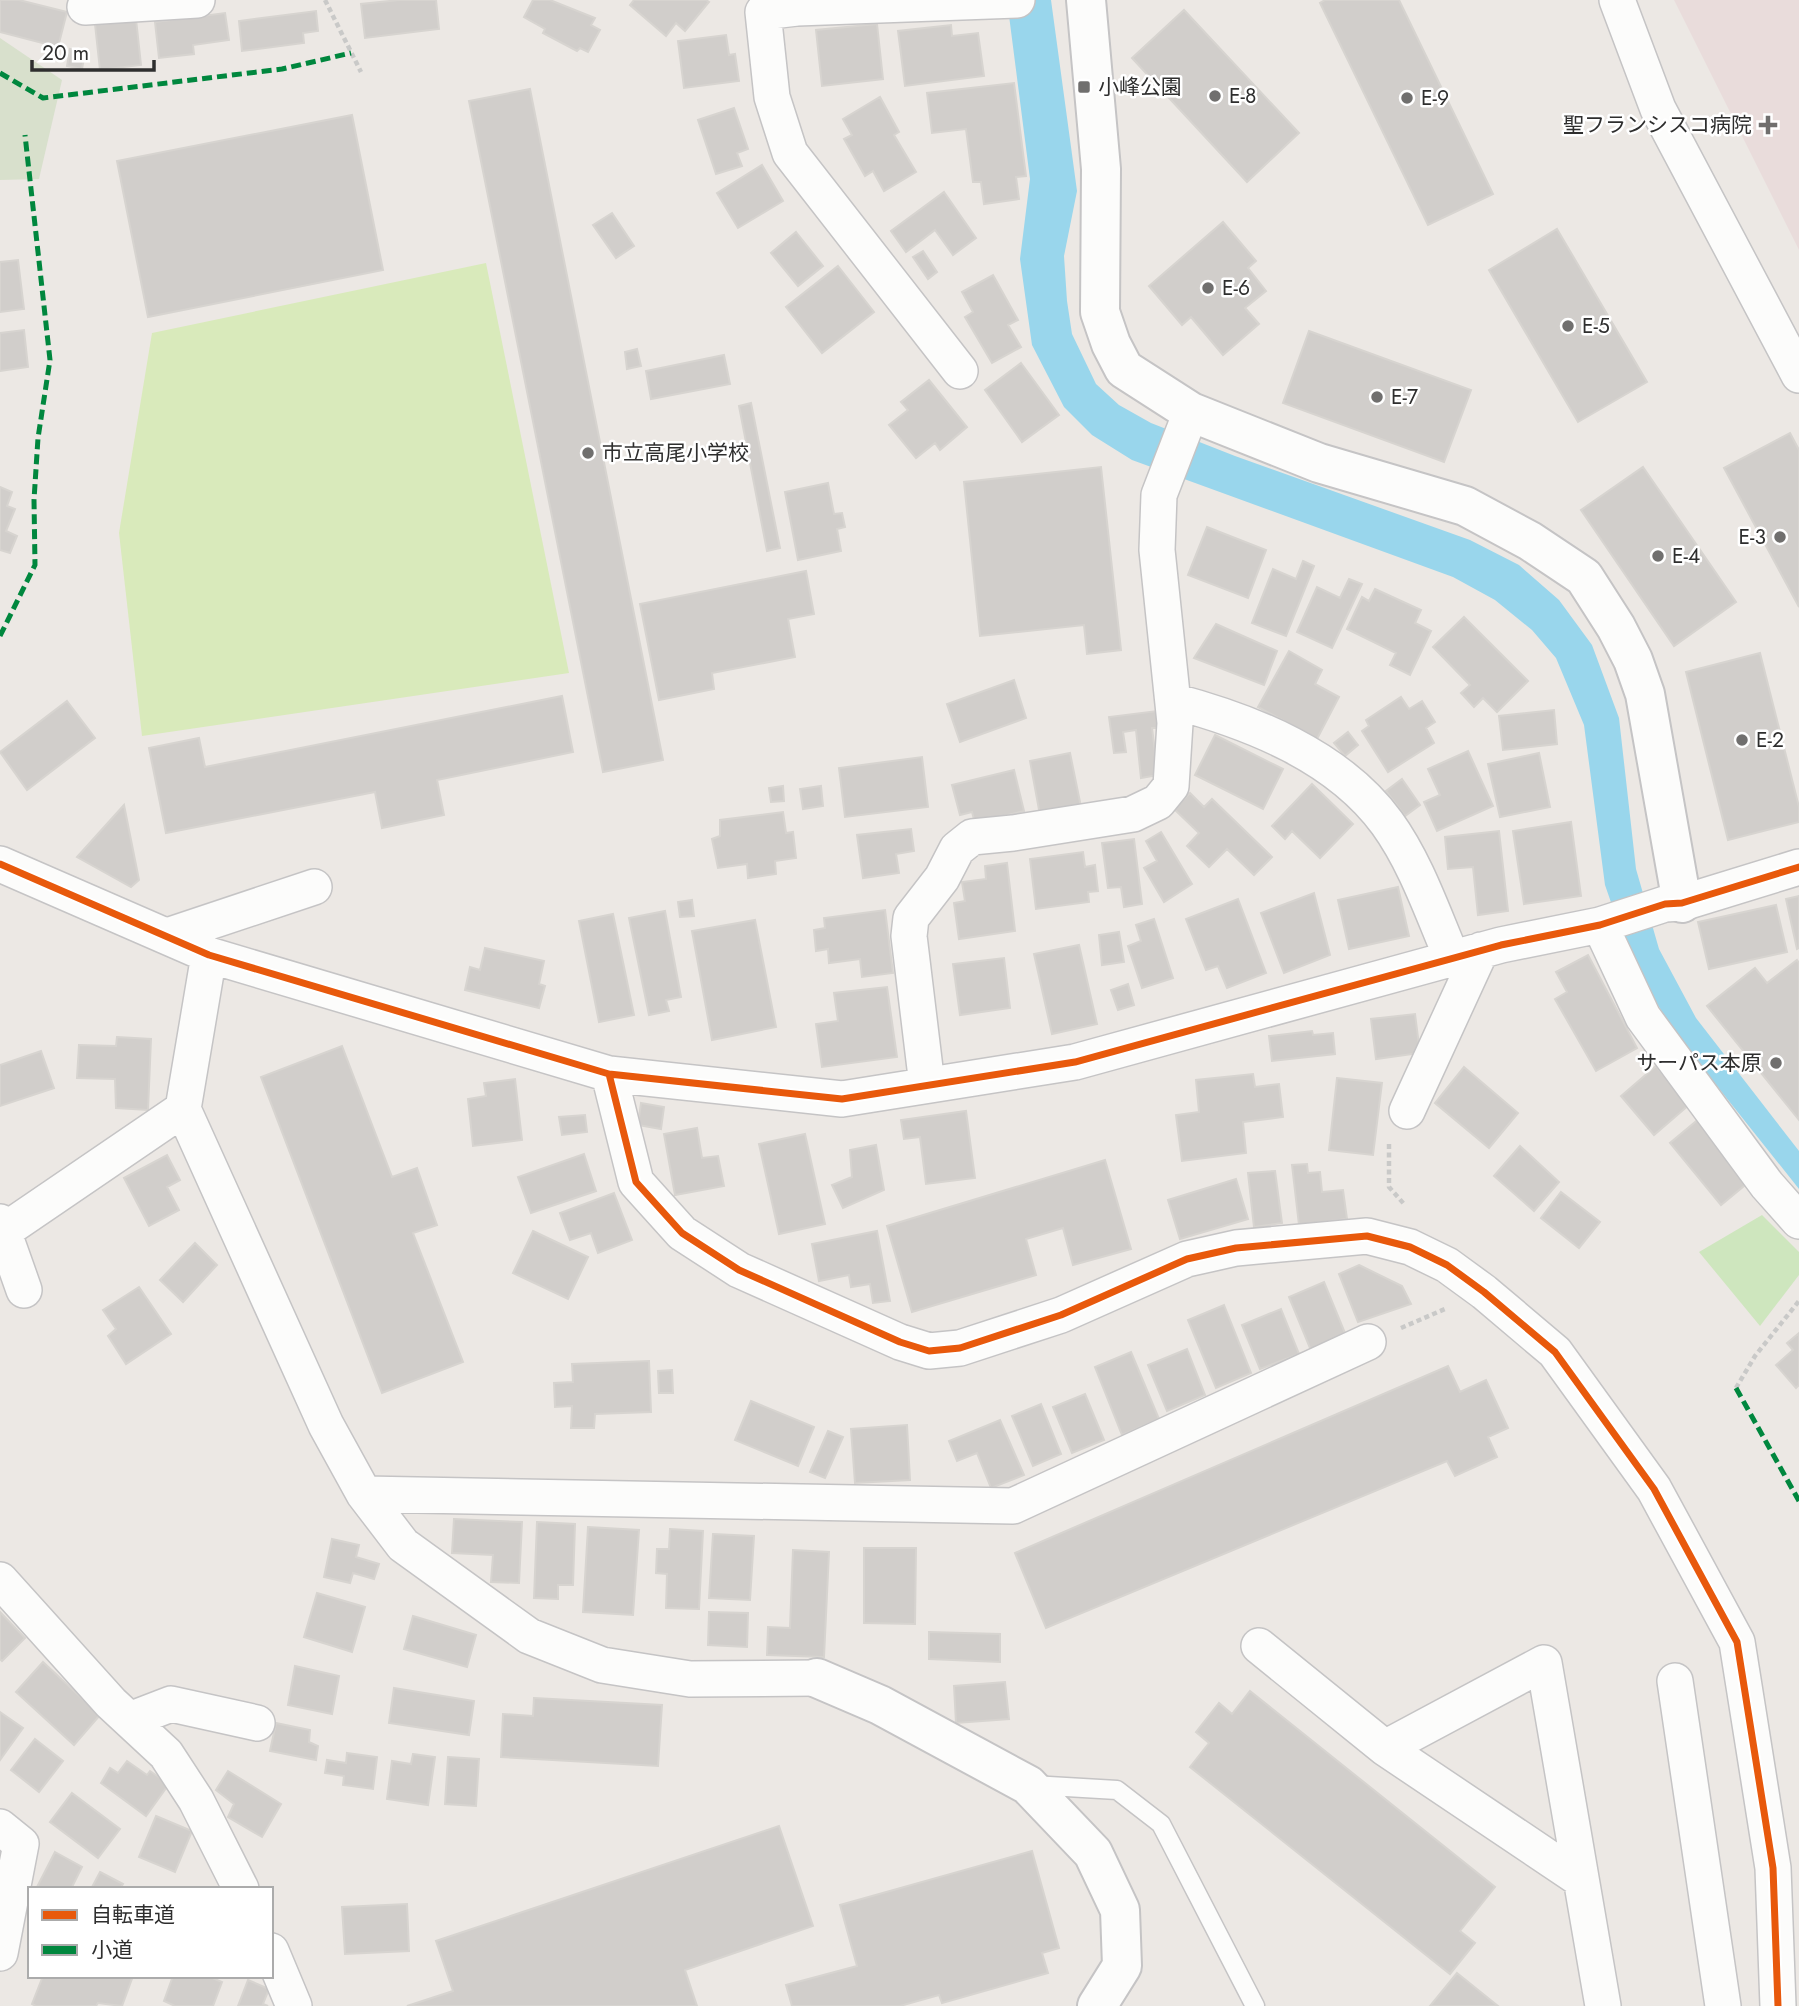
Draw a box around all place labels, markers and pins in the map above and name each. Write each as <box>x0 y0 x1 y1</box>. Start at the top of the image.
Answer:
place label: 小峰公園 <box>1098 72 1182 102</box>
marker: 小峰公園 <box>1076 79 1092 95</box>
place label: E-8 <box>1229 81 1256 111</box>
place label: E-9 <box>1421 83 1449 113</box>
marker: E-8 <box>1207 88 1223 104</box>
marker: E-9 <box>1399 90 1415 106</box>
place label: 聖フランシスコ病院 <box>1563 110 1752 140</box>
marker: 聖フランシスコ病院 <box>1758 115 1778 135</box>
place label: E-6 <box>1222 273 1250 303</box>
marker: E-6 <box>1200 280 1216 296</box>
place label: E-5 <box>1582 311 1610 341</box>
marker: E-5 <box>1560 318 1576 334</box>
place label: E-7 <box>1391 382 1418 412</box>
marker: E-7 <box>1369 389 1385 405</box>
place label: 市立高尾小学校 <box>602 438 749 468</box>
marker: 市立高尾小学校 <box>580 445 596 461</box>
place label: E-3 <box>1739 522 1766 552</box>
marker: E-3 <box>1772 529 1788 545</box>
place label: E-4 <box>1672 541 1700 571</box>
marker: E-4 <box>1650 548 1666 564</box>
place label: E-2 <box>1756 725 1784 755</box>
marker: E-2 <box>1734 732 1750 748</box>
place label: サーパス本原 <box>1636 1048 1762 1078</box>
marker: サーパス本原 <box>1768 1055 1784 1071</box>

